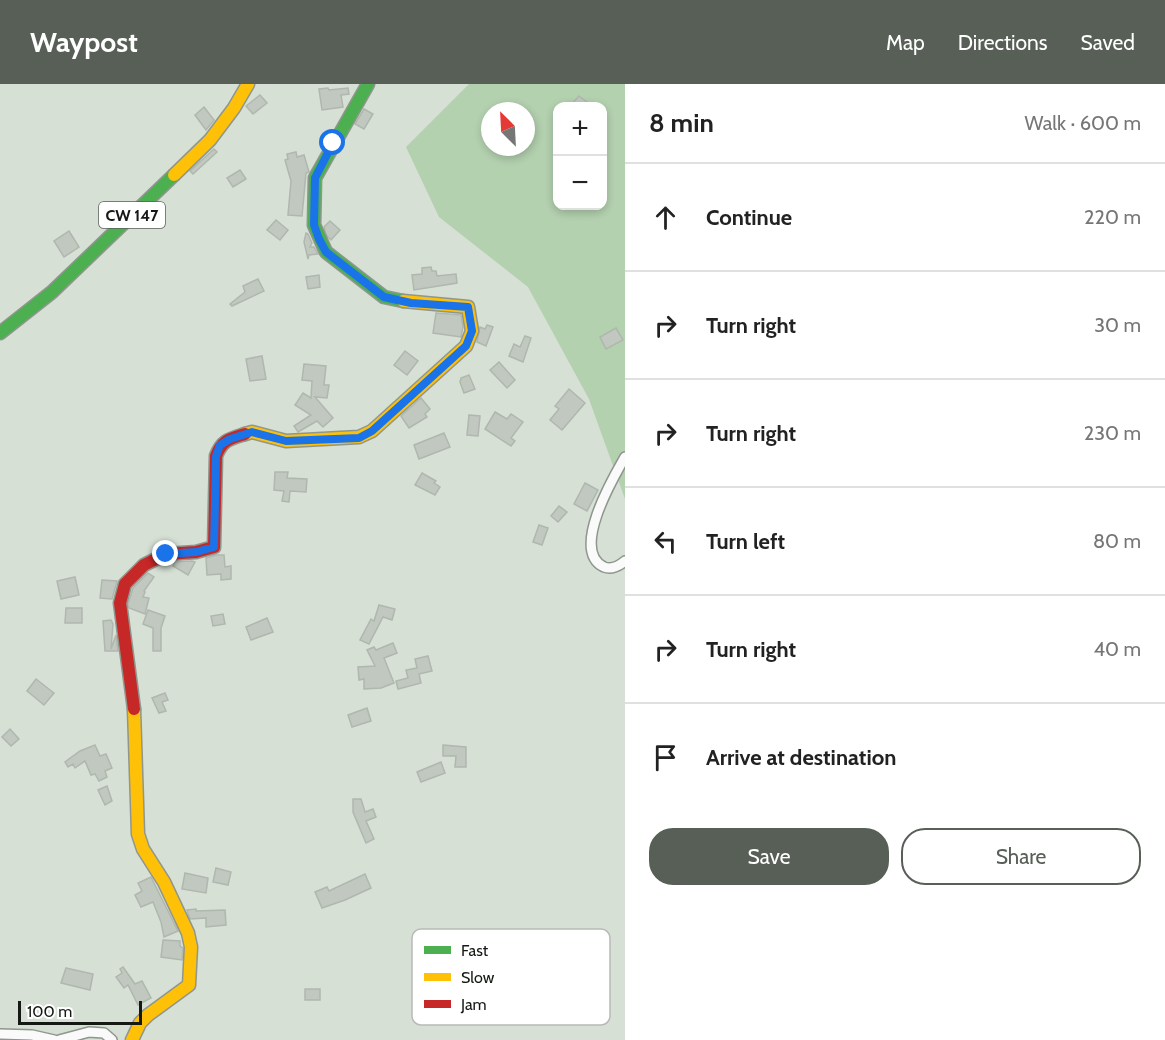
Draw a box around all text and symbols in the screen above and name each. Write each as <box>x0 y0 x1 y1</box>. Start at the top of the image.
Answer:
text: Waypost <box>30 25 138 59</box>
text: Map <box>886 30 925 55</box>
text: Directions <box>958 30 1047 55</box>
text: Saved <box>1080 30 1135 55</box>
north arrow <box>481 102 535 156</box>
map controls <box>553 102 607 210</box>
button: + <box>553 102 607 156</box>
text: 8 min <box>649 107 714 139</box>
text: Walk · 600 m <box>1025 111 1141 135</box>
route start <box>319 129 345 155</box>
button: − <box>553 156 607 210</box>
icon: ahead <box>649 201 682 234</box>
road number: CW 147 <box>99 202 165 228</box>
text: Continue <box>706 204 792 231</box>
text: 220 m <box>1084 205 1141 229</box>
icon: right <box>649 309 682 342</box>
text: Turn right <box>706 312 796 339</box>
text: 30 m <box>1094 313 1141 337</box>
icon: right <box>649 417 682 450</box>
text: Turn right <box>706 420 796 447</box>
text: 230 m <box>1084 421 1141 445</box>
icon: left <box>649 525 682 558</box>
text: Turn left <box>706 528 785 555</box>
text: 80 m <box>1093 529 1141 553</box>
route end <box>152 540 178 566</box>
icon: right <box>649 633 682 666</box>
text: Turn right <box>706 636 796 663</box>
text: 40 m <box>1093 637 1141 661</box>
icon: arrive <box>649 741 682 774</box>
text: Arrive at destination <box>706 744 896 771</box>
button: Save <box>649 828 889 885</box>
button: Share <box>901 828 1141 885</box>
legend <box>412 929 610 1025</box>
text: Fast <box>461 941 489 960</box>
text: Slow <box>461 968 495 987</box>
text: Jam <box>460 995 487 1014</box>
scale bar <box>18 998 142 1026</box>
text: 100 m <box>27 1002 72 1021</box>

